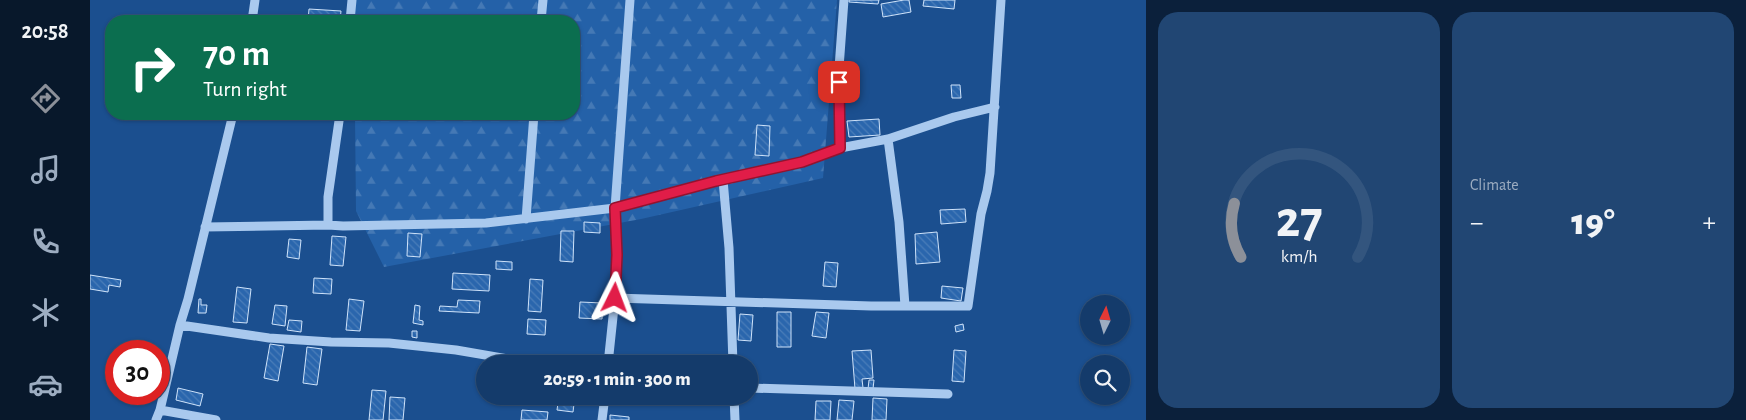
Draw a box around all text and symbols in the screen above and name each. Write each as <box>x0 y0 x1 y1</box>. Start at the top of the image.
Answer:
text: 20:58 <box>21 20 69 42</box>
icon: right <box>120 35 185 100</box>
text: 70 m <box>203 37 270 72</box>
pin <box>818 61 860 103</box>
icon: arrive <box>825 68 853 96</box>
text: Turn right <box>203 78 287 100</box>
icon: directions <box>28 81 63 116</box>
icon: music <box>28 152 63 187</box>
text: Climate <box>1470 177 1519 193</box>
text: 27 <box>1276 194 1322 246</box>
text: 19° <box>1571 204 1615 242</box>
text: − <box>1470 209 1483 237</box>
text: + <box>1703 209 1716 237</box>
icon: phone <box>28 224 63 259</box>
text: km/h <box>1281 248 1317 266</box>
position arrow <box>588 271 640 323</box>
icon: climate <box>28 295 63 330</box>
north arrow <box>1080 295 1130 345</box>
map controls <box>1080 295 1130 405</box>
speed limit sign: 30 <box>105 340 170 405</box>
button: search <box>1080 355 1130 405</box>
icon: car <box>28 367 63 402</box>
text: 20:59 · 1 min · 300 m <box>543 370 691 389</box>

